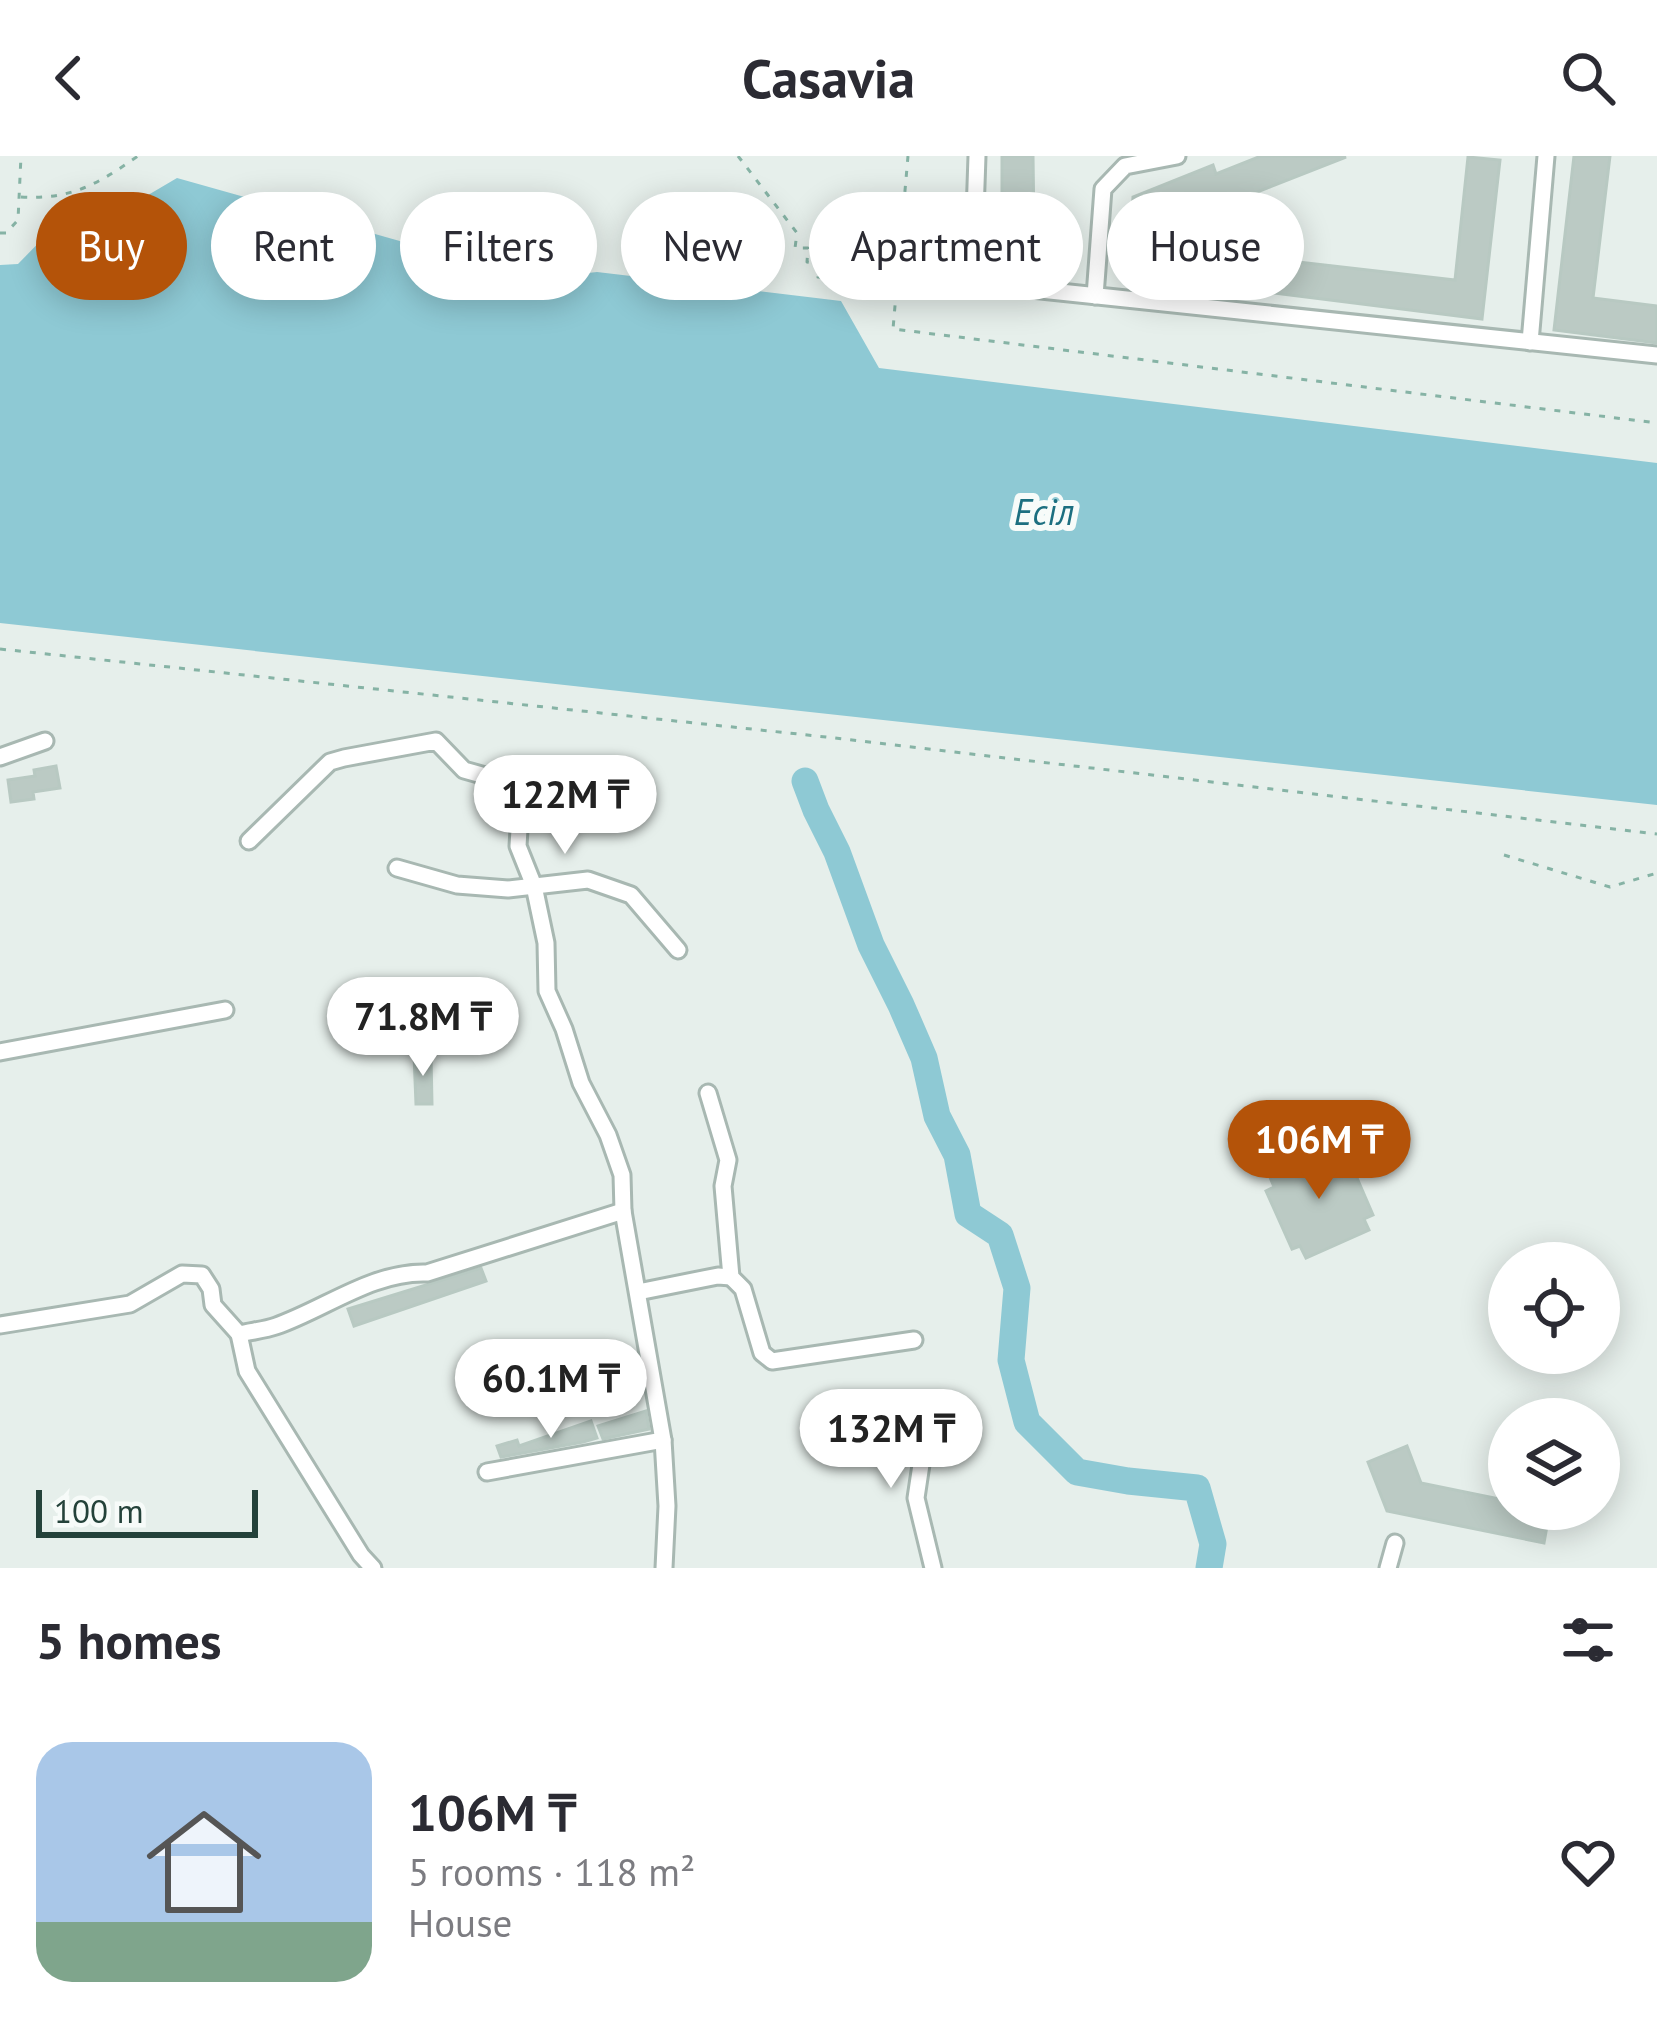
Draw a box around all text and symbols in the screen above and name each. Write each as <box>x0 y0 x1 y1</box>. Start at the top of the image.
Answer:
text: Casavia <box>742 43 915 113</box>
icon: back <box>36 45 102 111</box>
icon: search <box>1555 45 1621 111</box>
chip: Buy <box>36 192 187 300</box>
chip: Rent <box>211 192 376 300</box>
chip: Filters <box>400 192 597 300</box>
chip: New <box>621 192 785 300</box>
chip: Apartment <box>809 192 1083 300</box>
chip: House <box>1107 192 1304 300</box>
water label: Есіл <box>1014 488 1075 535</box>
pin: 122M ₸ <box>467 755 663 857</box>
text: 122M ₸ <box>501 768 629 819</box>
pin: 71.8M ₸ <box>312 977 534 1079</box>
text: 71.8M ₸ <box>354 990 492 1041</box>
pin: 106M ₸ <box>1221 1100 1417 1202</box>
text: 106M ₸ <box>1255 1113 1383 1164</box>
map controls <box>1488 1242 1620 1530</box>
button: locate <box>1488 1242 1620 1374</box>
pin: 60.1M ₸ <box>440 1339 662 1441</box>
text: 60.1M ₸ <box>482 1352 620 1403</box>
pin: 132M ₸ <box>793 1389 989 1491</box>
button: layers <box>1488 1398 1620 1530</box>
text: 132M ₸ <box>827 1402 955 1453</box>
scale bar <box>36 1484 258 1537</box>
text: 100 m <box>54 1489 144 1532</box>
text: 5 homes <box>36 1607 222 1673</box>
icon: filters <box>1555 1607 1621 1673</box>
text: 106M ₸ <box>408 1779 576 1845</box>
icon: home <box>132 1790 276 1934</box>
icon: heart <box>1555 1829 1621 1895</box>
text: 5 rooms · 118 m² <box>408 1846 695 1897</box>
text: House <box>408 1897 512 1948</box>

